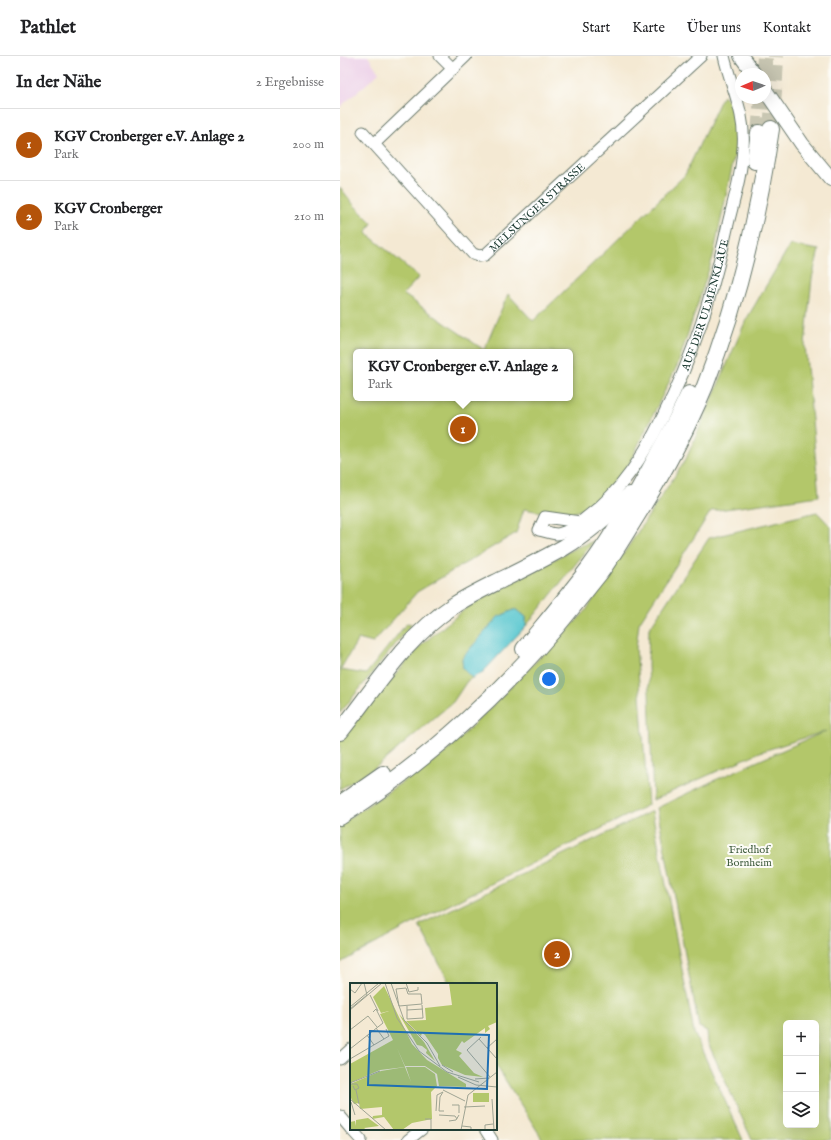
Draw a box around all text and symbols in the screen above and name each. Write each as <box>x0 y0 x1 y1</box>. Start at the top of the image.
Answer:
text: Pathlet <box>20 16 76 40</box>
text: Start <box>582 19 610 37</box>
text: Karte <box>632 19 665 37</box>
text: Über uns <box>687 19 741 37</box>
text: Kontakt <box>763 19 811 37</box>
north arrow <box>735 68 771 104</box>
text: In der Nähe <box>16 72 101 93</box>
text: 2 Ergebnisse <box>256 74 324 91</box>
text: KGV Cronberger e.V. Anlage 2 <box>54 127 245 146</box>
text: 1 <box>27 136 31 153</box>
text: 200 m <box>292 136 324 153</box>
text: Park <box>54 146 79 163</box>
street label: MELSUNGER STRASSE <box>486 160 589 256</box>
text: KGV Cronberger <box>54 199 163 218</box>
text: 2 <box>26 208 32 225</box>
text: 210 m <box>294 208 324 225</box>
text: Park <box>54 218 79 235</box>
street label: AUF DER ULMENKLAUE <box>678 237 732 374</box>
popup <box>353 349 573 401</box>
text: KGV Cronberger e.V. Anlage 2 <box>368 357 558 376</box>
text: Park <box>368 376 392 393</box>
pin: 1 <box>450 414 476 444</box>
your location <box>539 669 559 689</box>
park label: Friedhof Bornheim <box>726 843 772 870</box>
pin: 2 <box>544 939 570 969</box>
inset map <box>350 983 497 1130</box>
map controls <box>783 1020 819 1128</box>
button: + <box>783 1020 819 1056</box>
button: − <box>783 1056 819 1092</box>
button: layers <box>783 1092 819 1128</box>

